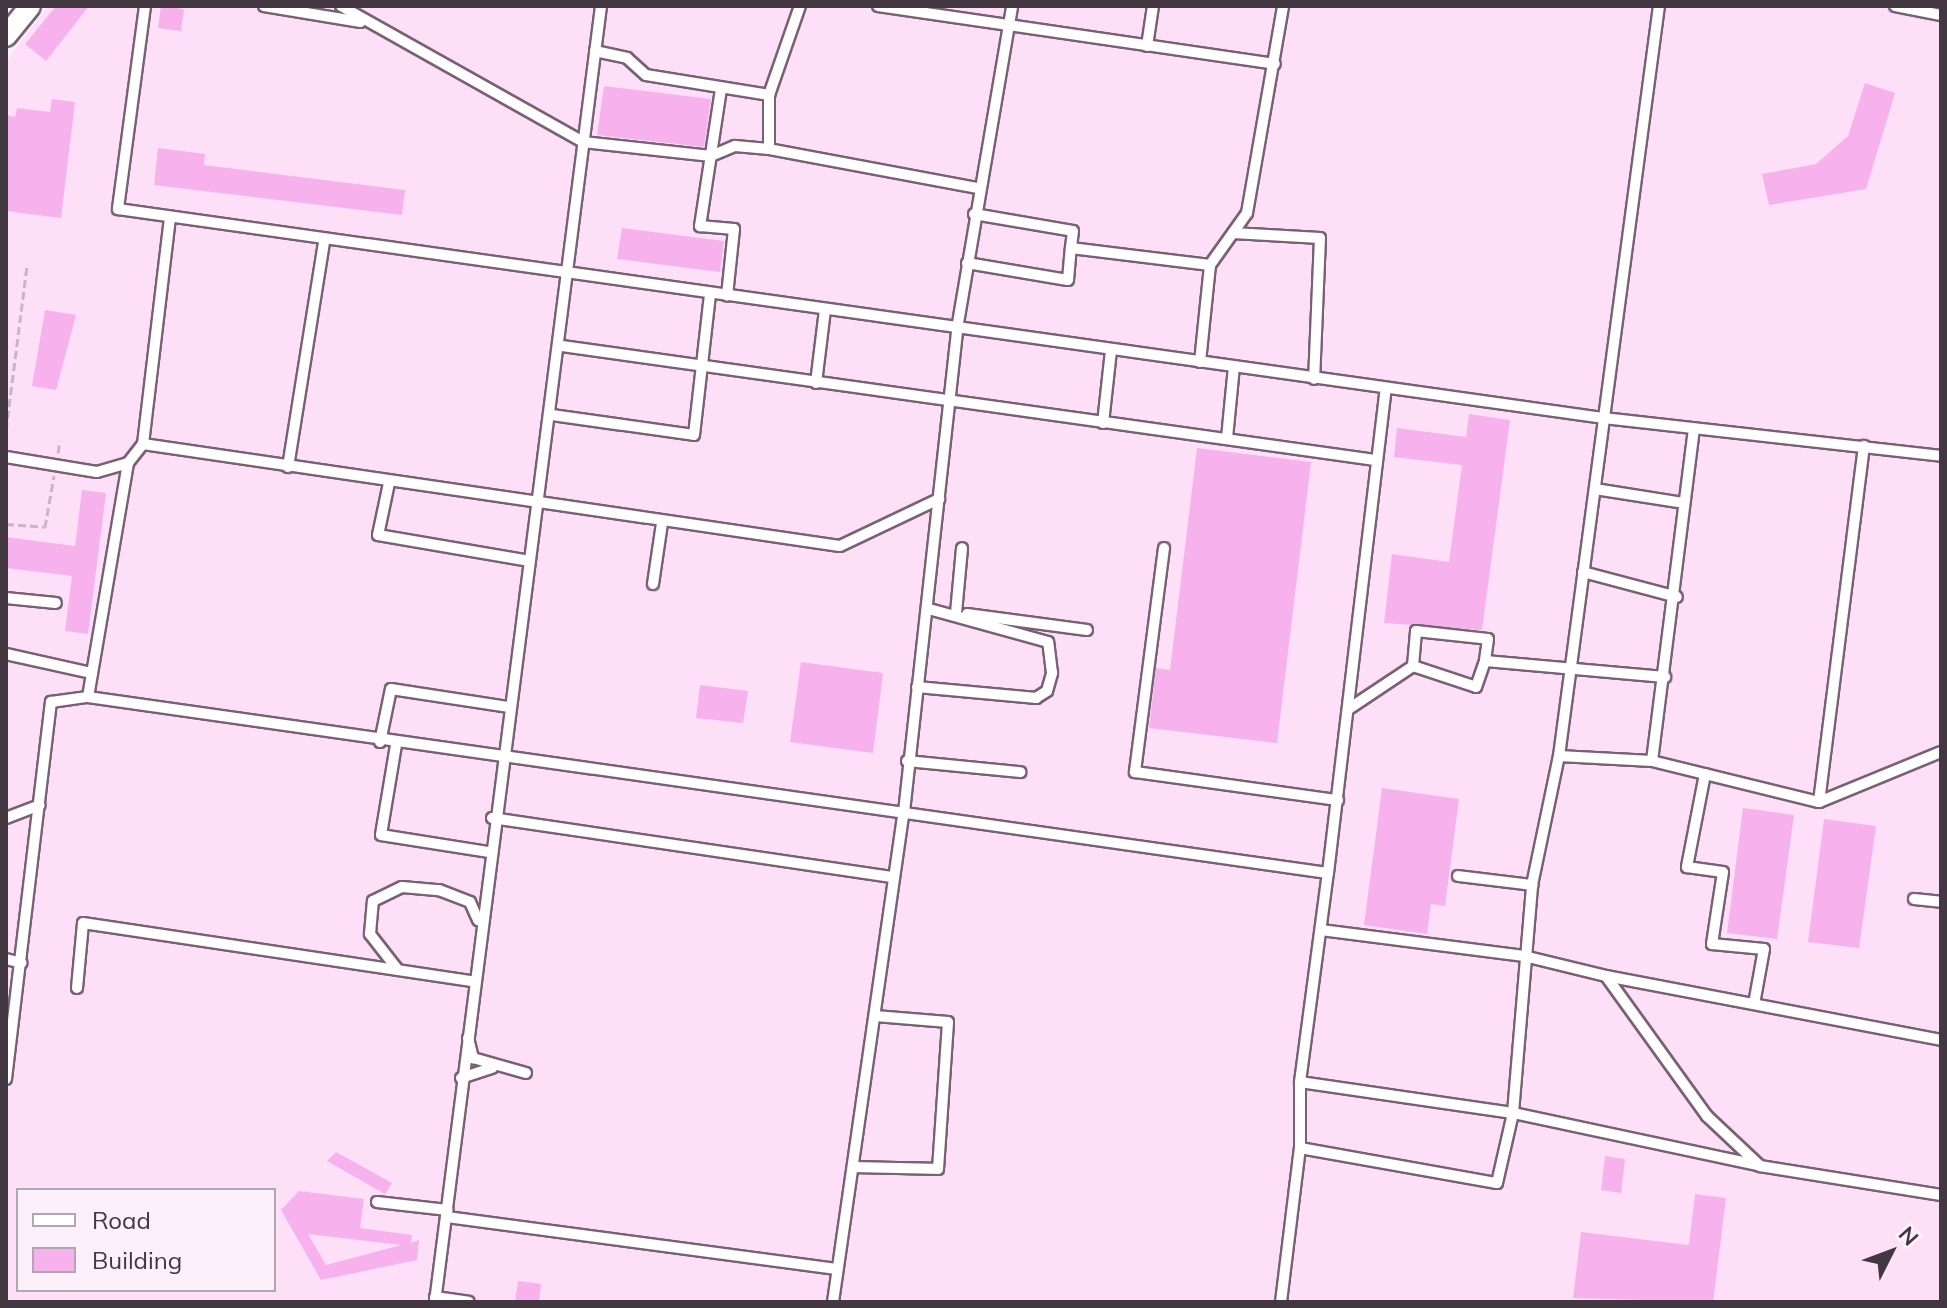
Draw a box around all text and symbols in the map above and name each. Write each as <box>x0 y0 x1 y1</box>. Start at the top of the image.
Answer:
legend <box>16 1188 276 1292</box>
text: Road <box>92 1205 151 1235</box>
north arrow <box>1851 1212 1931 1292</box>
text: N <box>1893 1220 1925 1251</box>
text: Building <box>92 1245 182 1275</box>

